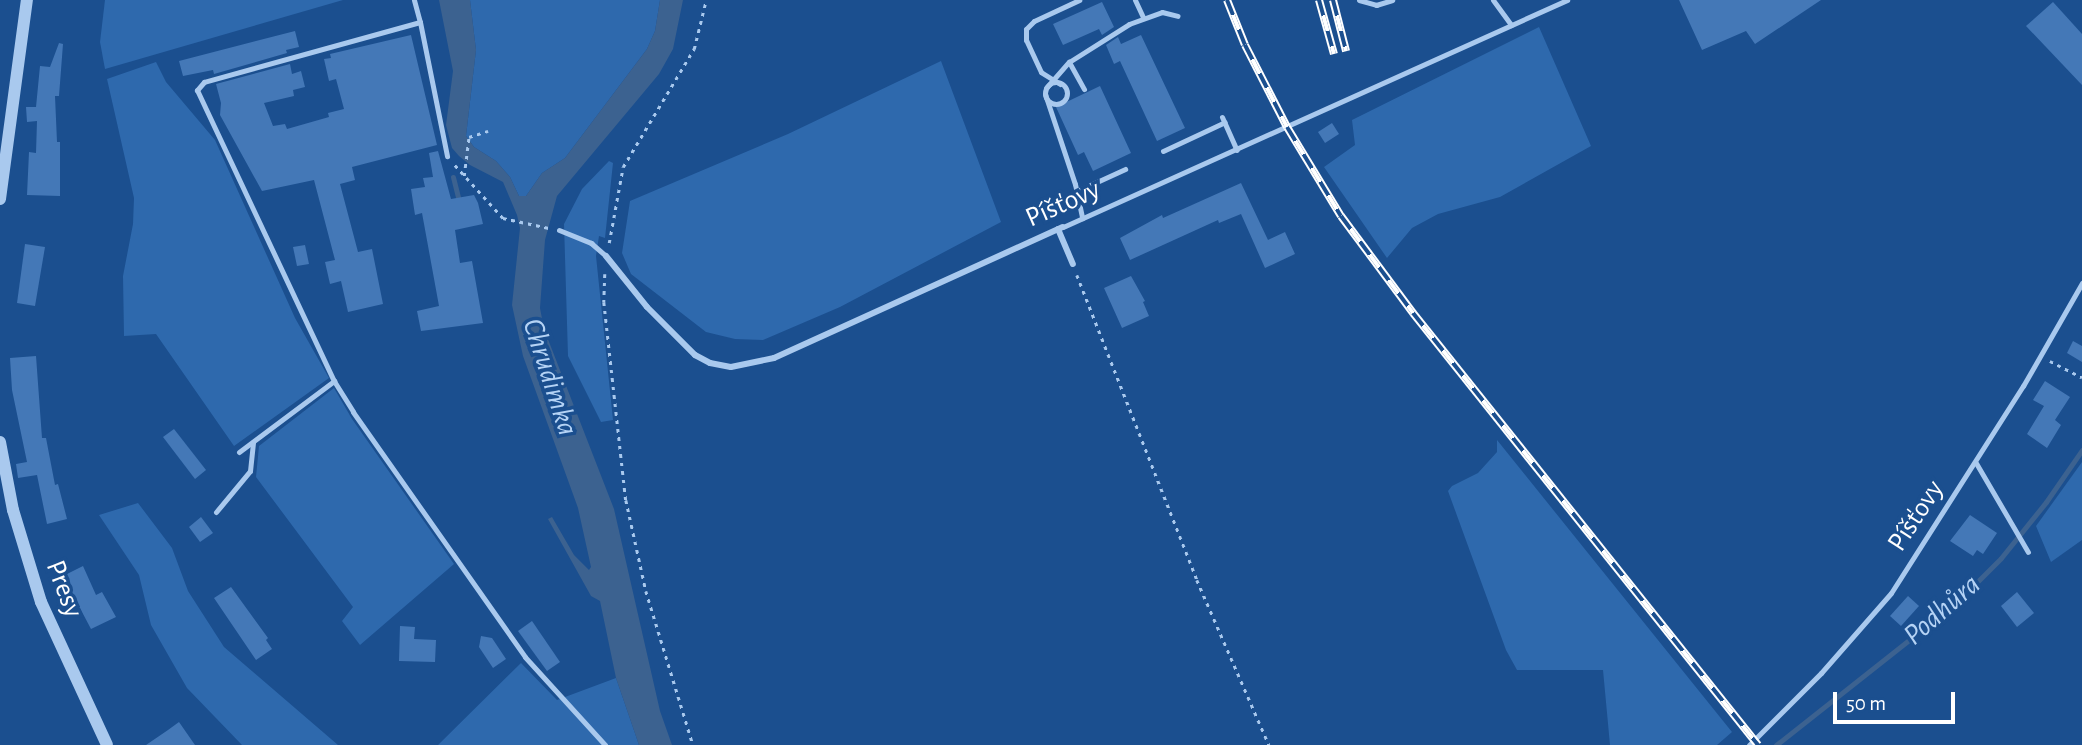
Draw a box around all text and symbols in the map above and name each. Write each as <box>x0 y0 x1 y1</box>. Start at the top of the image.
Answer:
street label: Píšťovy <box>1020 173 1106 235</box>
water label: Chrudimka <box>514 314 586 440</box>
street label: Píšťovy <box>1881 474 1951 558</box>
street label: Presy <box>38 556 90 622</box>
water label: Podhůra <box>1896 567 1988 653</box>
scale bar <box>1837 678 1960 722</box>
text: 50 m <box>1846 693 1886 714</box>

